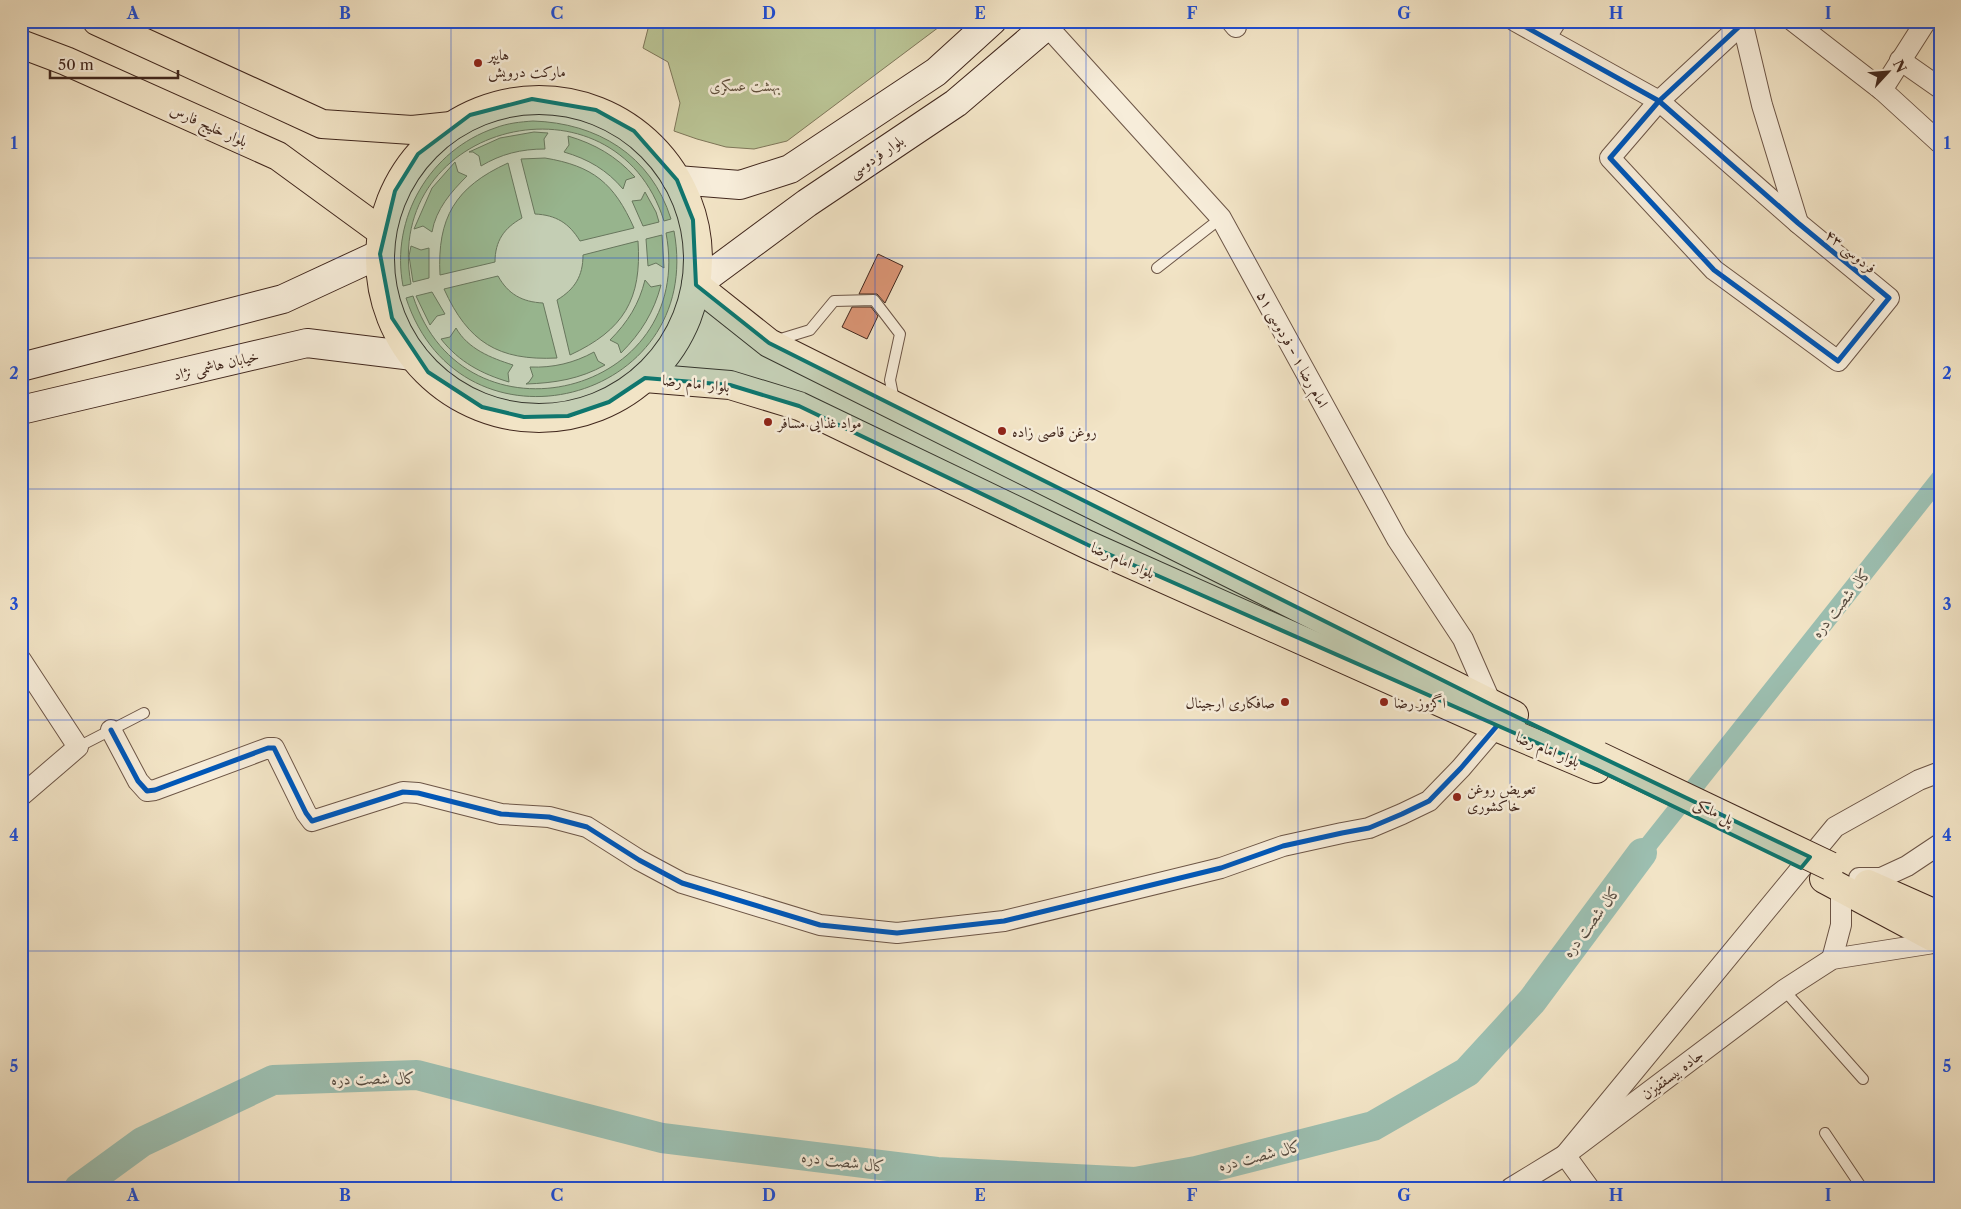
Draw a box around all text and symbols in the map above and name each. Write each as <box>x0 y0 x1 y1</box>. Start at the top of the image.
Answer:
text: A <box>126 3 140 23</box>
text: B <box>339 3 351 23</box>
text: C <box>551 3 563 23</box>
text: D <box>762 3 776 23</box>
text: E <box>974 3 986 23</box>
text: F <box>1187 3 1198 23</box>
text: G <box>1397 3 1411 23</box>
text: H <box>1609 3 1623 23</box>
text: I <box>1825 3 1832 23</box>
place label: هایپر مارکت درویش <box>486 45 566 82</box>
scale bar <box>50 48 178 80</box>
north arrow <box>1864 48 1914 98</box>
text: 50 m <box>58 55 94 74</box>
marker: هایپر مارکت درویش <box>472 57 484 69</box>
text: N <box>1889 57 1910 76</box>
park label: بهشت عسکری <box>710 76 781 96</box>
street label: بلوار خلیج فارس <box>165 100 251 155</box>
street label: بلوار فردوسی <box>845 130 909 183</box>
text: 1 <box>10 133 18 153</box>
text: 1 <box>1943 133 1951 153</box>
street label: فردوسی ۴۳ <box>1820 225 1880 279</box>
street label: امام رضا ۱ - فردوسی ۵۱ <box>1249 287 1333 413</box>
street label: خیابان هاشمی نژاد <box>171 346 261 386</box>
text: 2 <box>9 363 19 383</box>
text: 2 <box>1942 363 1952 383</box>
street label: بلوار امام رضا <box>661 370 731 400</box>
place label: مواد غذایی مسافر <box>776 413 862 433</box>
marker: مواد غذایی مسافر <box>762 416 774 428</box>
place label: روغن قاصی زاده <box>1012 422 1097 443</box>
marker: روغن قاصی زاده <box>996 425 1008 437</box>
street label: بلوار امام رضا <box>1086 538 1158 586</box>
water label: کال شصت دره <box>1806 563 1876 641</box>
text: 3 <box>9 594 19 614</box>
text: 3 <box>1942 594 1952 614</box>
place label: صافکاری ارجینال <box>1186 693 1275 712</box>
place label: اگزوز رضا <box>1394 693 1446 712</box>
marker: صافکاری ارجینال <box>1279 696 1291 708</box>
marker: اگزوز رضا <box>1378 696 1390 708</box>
street label: بلوار امام رضا <box>1511 727 1583 775</box>
place label: تعویض روغن خاکشوری <box>1467 779 1535 815</box>
marker: تعویض روغن خاکشوری <box>1451 791 1463 803</box>
street label: پل ملکی <box>1690 793 1738 831</box>
text: 4 <box>9 825 19 845</box>
text: 4 <box>1942 825 1952 845</box>
water label: کال شصت دره <box>1557 881 1625 961</box>
street label: جاده بیسقفیزن <box>1637 1045 1707 1103</box>
text: 5 <box>10 1056 19 1076</box>
text: 5 <box>1943 1056 1952 1076</box>
water label: کال شصت دره <box>331 1067 417 1089</box>
water label: کال شصت دره <box>1216 1135 1304 1175</box>
water label: کال شصت دره <box>801 1146 887 1176</box>
text: A <box>126 1185 140 1205</box>
text: B <box>339 1185 351 1205</box>
text: C <box>551 1185 563 1205</box>
text: D <box>762 1185 776 1205</box>
text: E <box>974 1185 986 1205</box>
text: F <box>1187 1185 1198 1205</box>
text: G <box>1397 1185 1411 1205</box>
text: H <box>1609 1185 1623 1205</box>
text: I <box>1825 1185 1832 1205</box>

